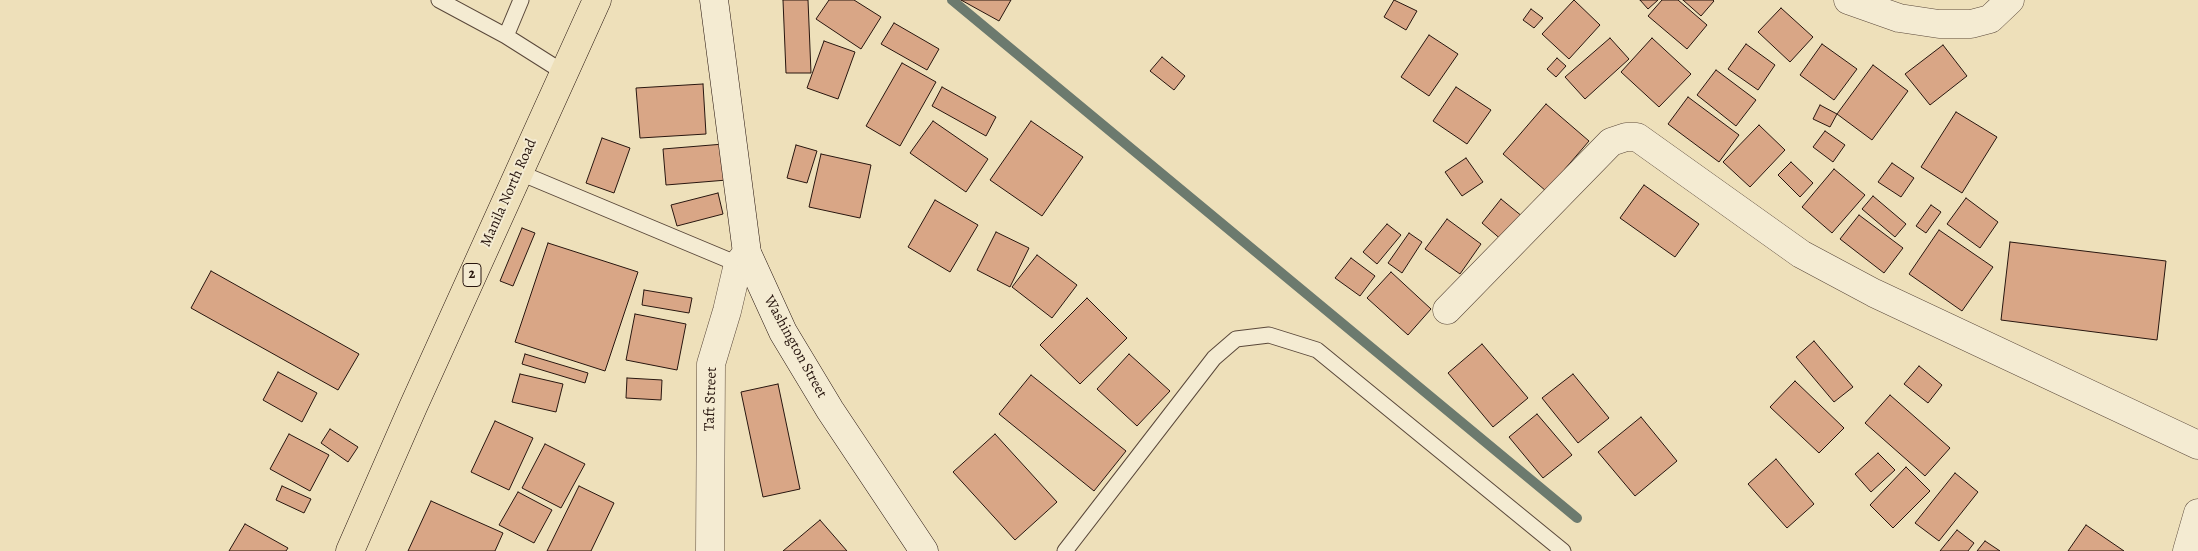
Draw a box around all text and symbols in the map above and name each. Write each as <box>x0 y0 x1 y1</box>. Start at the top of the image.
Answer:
street label: Manila North Road <box>477 136 541 250</box>
road number: 2 <box>463 264 481 286</box>
street label: Washington Street <box>759 293 831 401</box>
street label: Taft Street <box>701 367 721 431</box>

